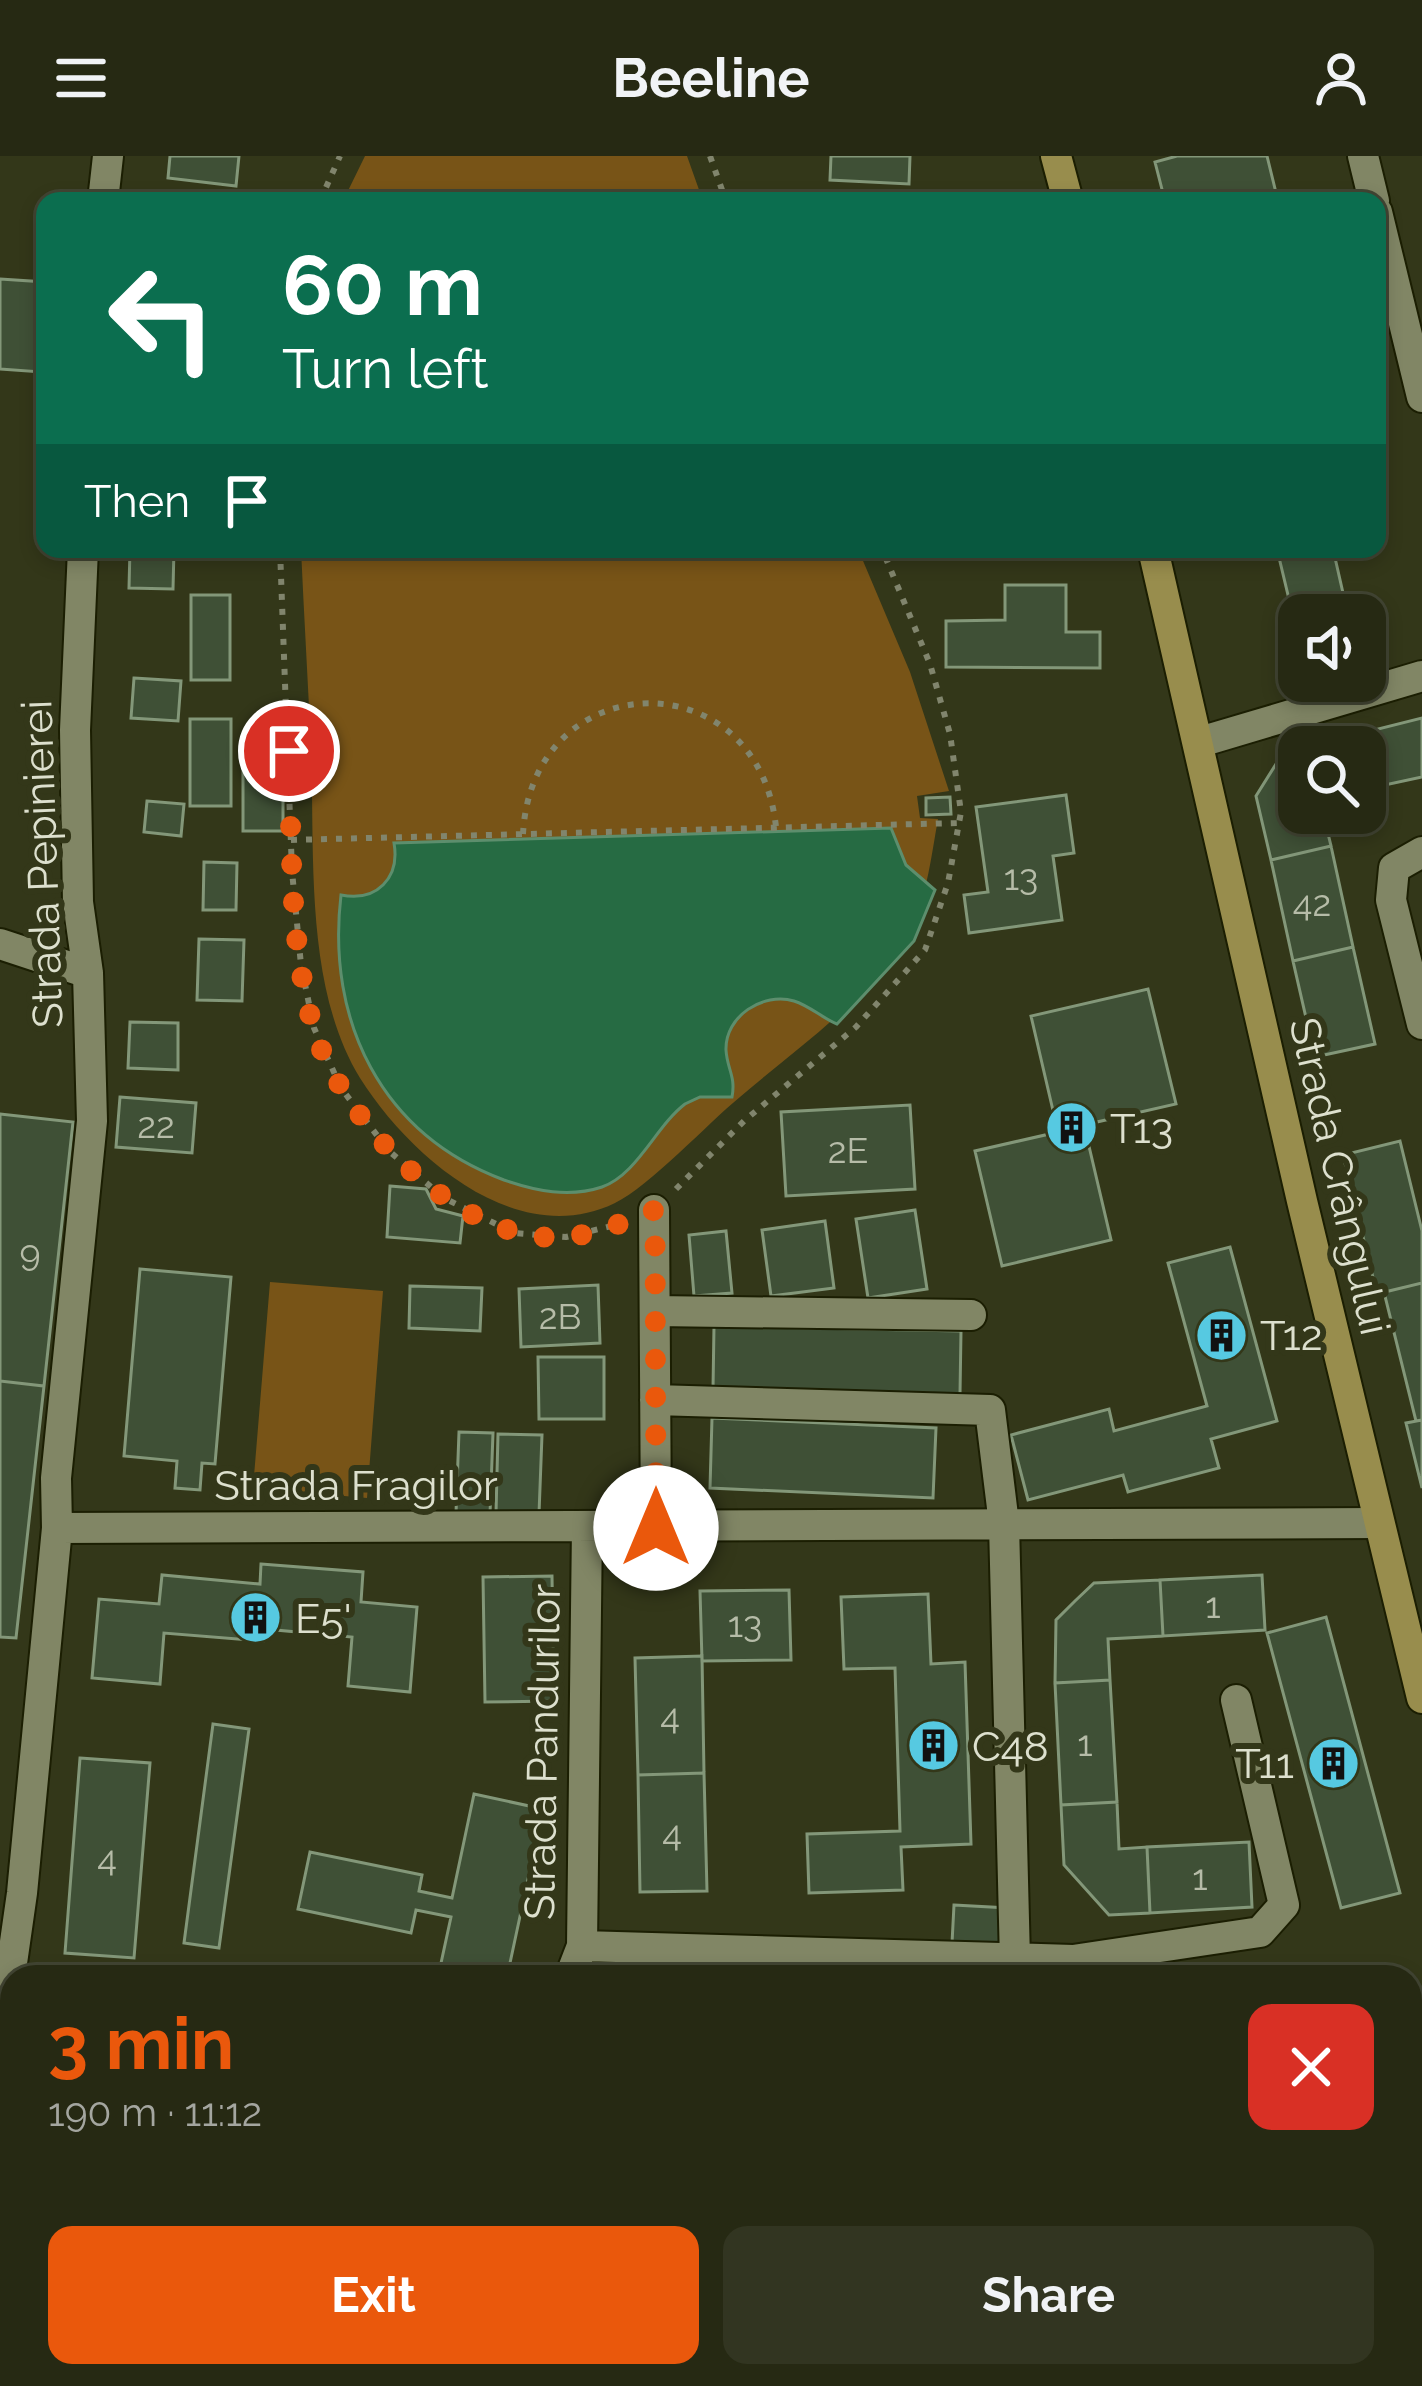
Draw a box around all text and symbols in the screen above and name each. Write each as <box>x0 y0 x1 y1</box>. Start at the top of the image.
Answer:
icon: menu <box>48 45 114 111</box>
icon: person <box>1308 45 1374 111</box>
text: Beeline <box>612 46 810 110</box>
text: 60 m <box>282 236 483 335</box>
icon: left <box>84 240 240 396</box>
text: Turn left <box>282 337 489 401</box>
icon: arrive <box>214 468 280 534</box>
text: Then <box>84 475 190 528</box>
map controls <box>1278 594 1386 834</box>
button: sound <box>1278 594 1386 702</box>
street label: Strada Pepinierei <box>12 699 73 1029</box>
pin <box>238 700 340 802</box>
icon: arrive <box>256 718 322 784</box>
button: search <box>1278 726 1386 834</box>
house number: 13 <box>1004 856 1038 898</box>
house number: 42 <box>1293 882 1331 924</box>
street label: Strada Crângului <box>1279 1013 1400 1339</box>
building icon: T13 <box>1043 1100 1099 1156</box>
house number: 22 <box>137 1104 175 1146</box>
place label: T13 <box>1110 1104 1173 1153</box>
house number: 2E <box>828 1129 868 1171</box>
house number: 9 <box>19 1231 41 1273</box>
house number: 2B <box>539 1295 581 1337</box>
building icon: T12 <box>1193 1307 1249 1363</box>
place label: T12 <box>1260 1311 1323 1360</box>
street label: Strada Fragilor <box>214 1461 498 1510</box>
position arrow <box>593 1465 719 1591</box>
street label: Strada Pandurilor <box>515 1583 570 1920</box>
house number: 1 <box>1205 1584 1221 1626</box>
building icon: E5' <box>228 1590 284 1646</box>
place label: E5' <box>295 1594 352 1643</box>
house number: 13 <box>728 1603 762 1645</box>
house number: 4 <box>660 1695 680 1737</box>
building icon: C48 <box>905 1718 961 1774</box>
place label: C48 <box>972 1722 1049 1771</box>
house number: 1 <box>1077 1722 1093 1764</box>
building icon: T11 <box>1305 1735 1361 1791</box>
place label: T11 <box>1235 1739 1294 1788</box>
house number: 4 <box>662 1812 682 1854</box>
house number: 4 <box>97 1837 117 1879</box>
house number: 1 <box>1192 1856 1208 1898</box>
text: 3 min <box>48 2001 234 2086</box>
button: close <box>1248 2004 1374 2130</box>
text: 190 m · 11:12 <box>48 2089 262 2135</box>
button: Exit <box>48 2226 699 2364</box>
button: Share <box>723 2226 1374 2364</box>

